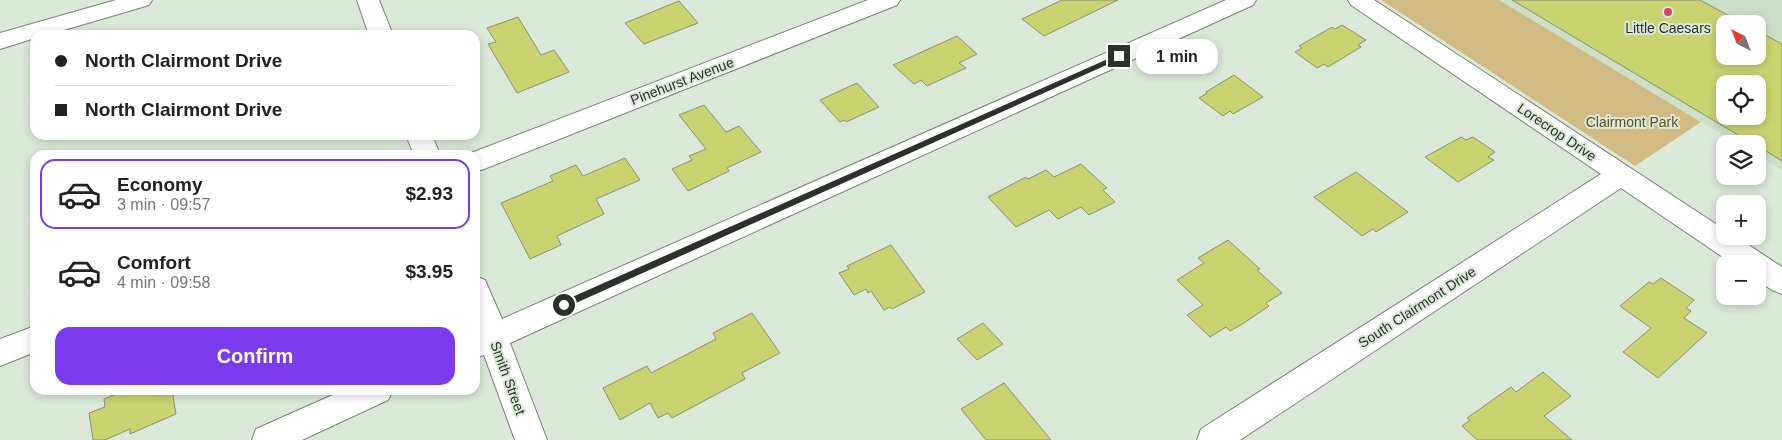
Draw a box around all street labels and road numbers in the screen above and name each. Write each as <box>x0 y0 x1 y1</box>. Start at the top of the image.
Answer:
street label: Pinehurst Avenue <box>628 54 736 108</box>
street label: Lorecrop Drive <box>1514 100 1600 164</box>
street label: South Clairmont Drive <box>1355 263 1479 351</box>
street label: Smith Street <box>487 339 529 417</box>

